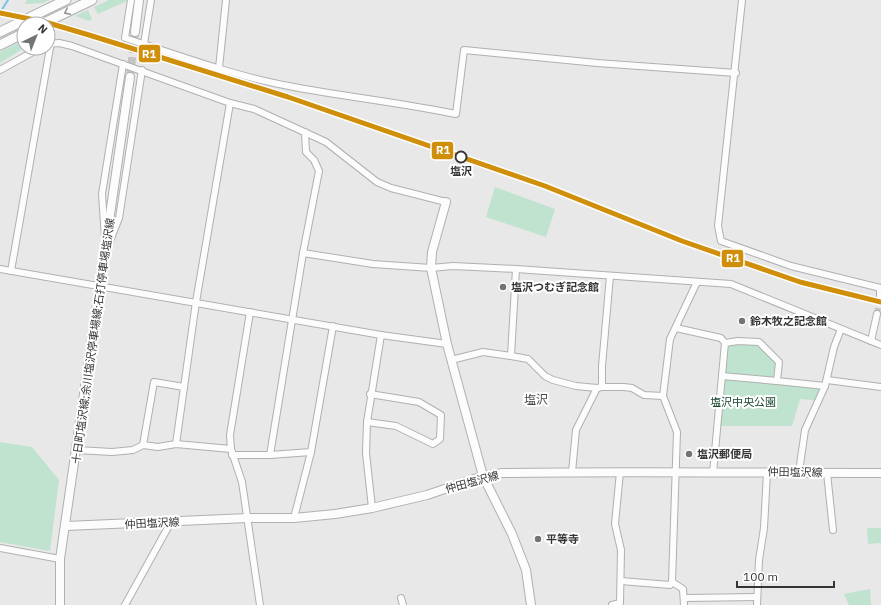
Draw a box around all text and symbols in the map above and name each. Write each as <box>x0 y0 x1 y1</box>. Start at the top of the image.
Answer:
one-way arrow <box>64 7 71 15</box>
north arrow <box>16 16 56 56</box>
text: N <box>35 21 51 37</box>
line badge: R1 <box>138 44 161 63</box>
text: R1 <box>142 47 156 61</box>
line badge: R1 <box>431 141 454 160</box>
text: R1 <box>436 143 450 157</box>
marker: 塩沢 <box>454 150 468 164</box>
place label: 塩沢 <box>450 164 472 178</box>
street label: 十日町塩沢線;余川塩沢停車場線;石打停車場塩沢線 <box>69 217 117 465</box>
line badge: R1 <box>721 249 744 268</box>
text: R1 <box>726 251 740 265</box>
place label: 塩沢つむぎ記念館 <box>511 280 599 294</box>
marker: 塩沢つむぎ記念館 <box>498 282 508 292</box>
place label: 鈴木牧之記念館 <box>750 314 827 328</box>
marker: 鈴木牧之記念館 <box>737 316 747 326</box>
district label: 塩沢 <box>524 392 548 407</box>
park label: 塩沢中央公園 <box>710 395 776 409</box>
place label: 塩沢郵便局 <box>697 447 752 461</box>
marker: 塩沢郵便局 <box>684 449 694 459</box>
street label: 仲田塩沢線 <box>767 465 823 479</box>
street label: 仲田塩沢線 <box>444 468 500 496</box>
street label: 仲田塩沢線 <box>124 515 180 531</box>
place label: 平等寺 <box>546 532 579 546</box>
marker: 平等寺 <box>533 534 543 544</box>
scale bar <box>737 563 834 589</box>
text: 100 m <box>743 569 778 584</box>

